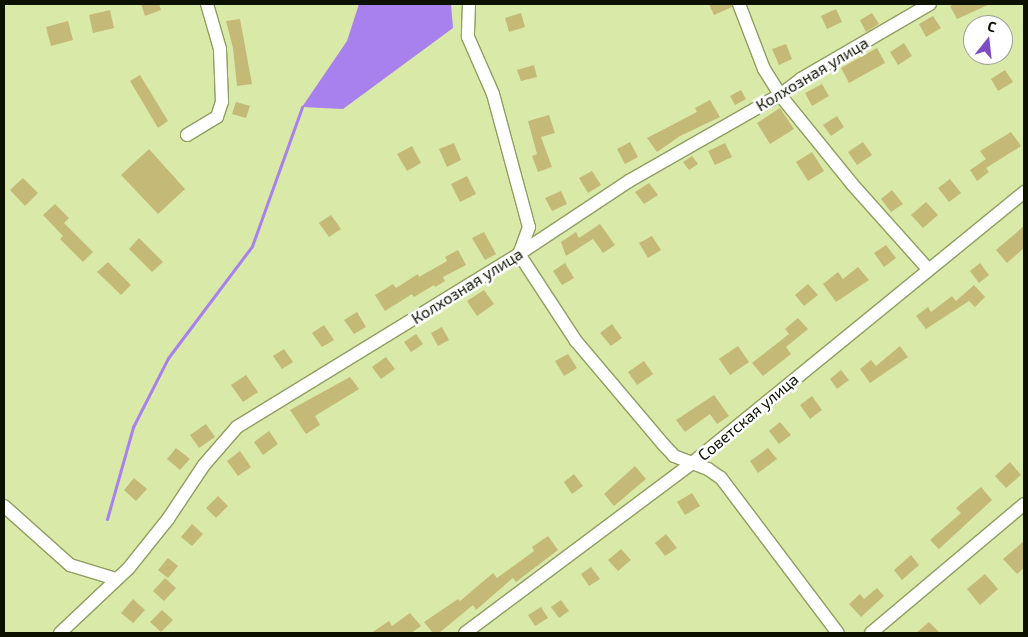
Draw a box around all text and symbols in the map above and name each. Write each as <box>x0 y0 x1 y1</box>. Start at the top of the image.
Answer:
north arrow <box>963 15 1013 65</box>
text: С <box>986 17 998 35</box>
street label: Колхозная улица <box>752 33 872 115</box>
street label: Колхозная улица <box>408 244 526 328</box>
street label: Советская улица <box>694 369 802 465</box>

